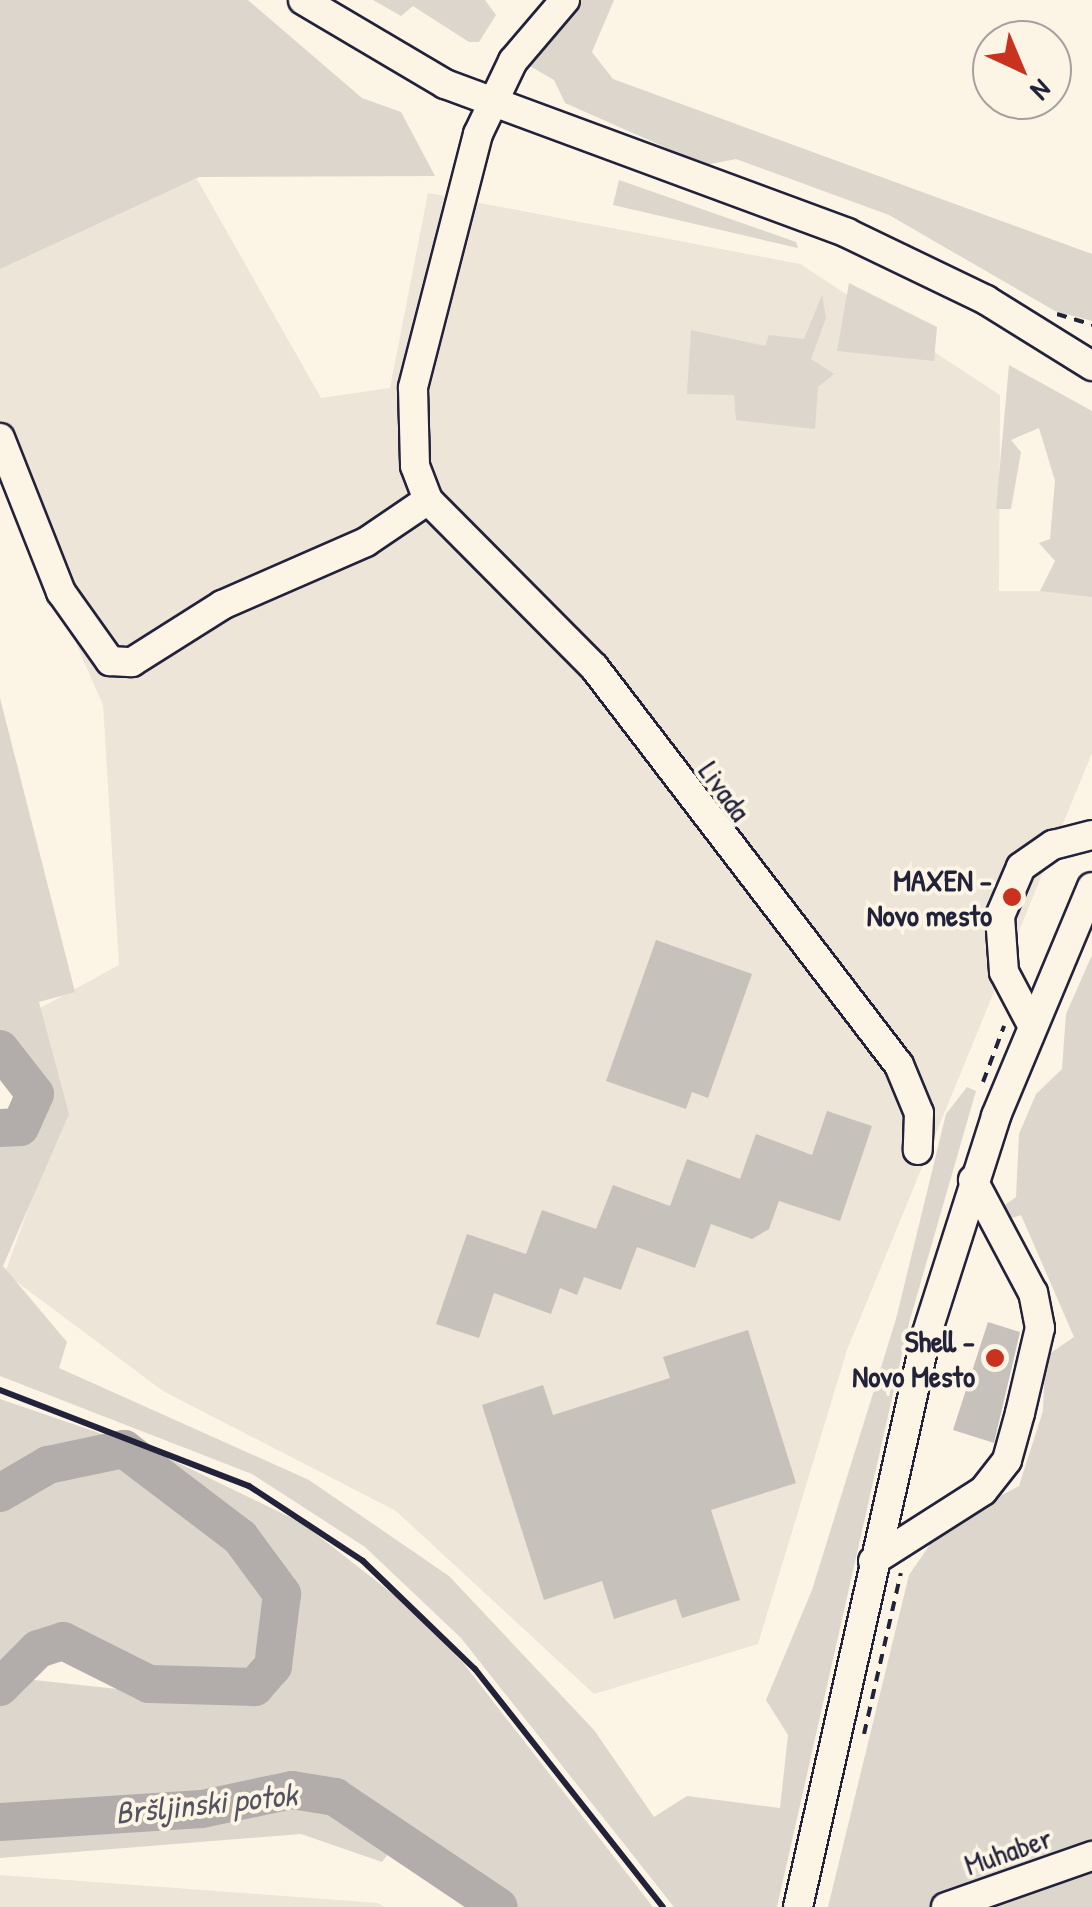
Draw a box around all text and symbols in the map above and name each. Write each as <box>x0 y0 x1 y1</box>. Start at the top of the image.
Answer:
north arrow <box>972 20 1072 120</box>
text: N <box>1023 71 1060 109</box>
street label: Livada <box>691 754 759 828</box>
place label: MAXEN - Novo mesto <box>867 862 992 932</box>
marker: MAXEN - Novo mesto <box>1001 886 1023 908</box>
place label: Shell - Novo Mesto <box>852 1323 975 1394</box>
marker: Shell - Novo Mesto <box>984 1347 1006 1369</box>
water label: Bršljinski potok <box>113 1775 299 1833</box>
street label: Muhaber <box>960 1819 1056 1883</box>

